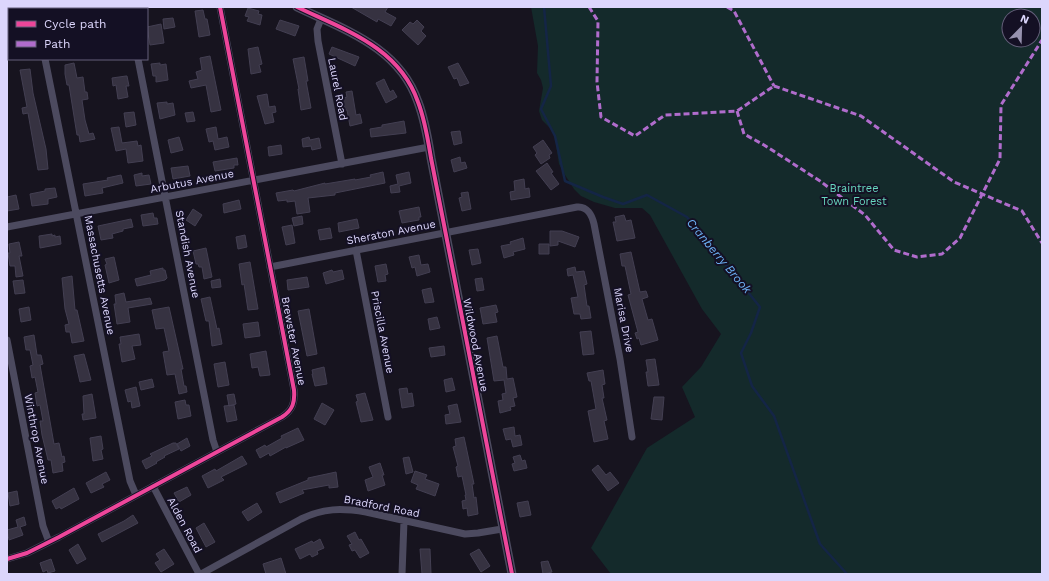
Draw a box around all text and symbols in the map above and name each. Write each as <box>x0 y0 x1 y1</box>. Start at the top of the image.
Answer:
legend <box>8 8 148 60</box>
north arrow <box>1001 8 1041 48</box>
text: N <box>1018 12 1031 27</box>
text: Cycle path <box>44 17 106 31</box>
text: Path <box>44 37 70 51</box>
street label: Laurel Road <box>325 57 350 122</box>
street label: Arbutus Avenue <box>149 167 235 196</box>
park label: Braintree Town Forest <box>821 182 887 208</box>
street label: Standish Avenue <box>173 209 202 299</box>
street label: Massachusetts Avenue <box>82 214 117 336</box>
water label: Cranberry Brook <box>684 216 755 297</box>
street label: Sheraton Avenue <box>345 217 437 248</box>
street label: Marisa Drive <box>611 287 636 354</box>
street label: Priscilla Avenue <box>368 290 397 375</box>
street label: Brewster Avenue <box>279 296 308 387</box>
street label: Wildwood Avenue <box>460 297 491 393</box>
street label: Winthrop Avenue <box>21 393 52 485</box>
street label: Bradford Road <box>343 493 421 520</box>
street label: Alden Road <box>164 495 205 555</box>

